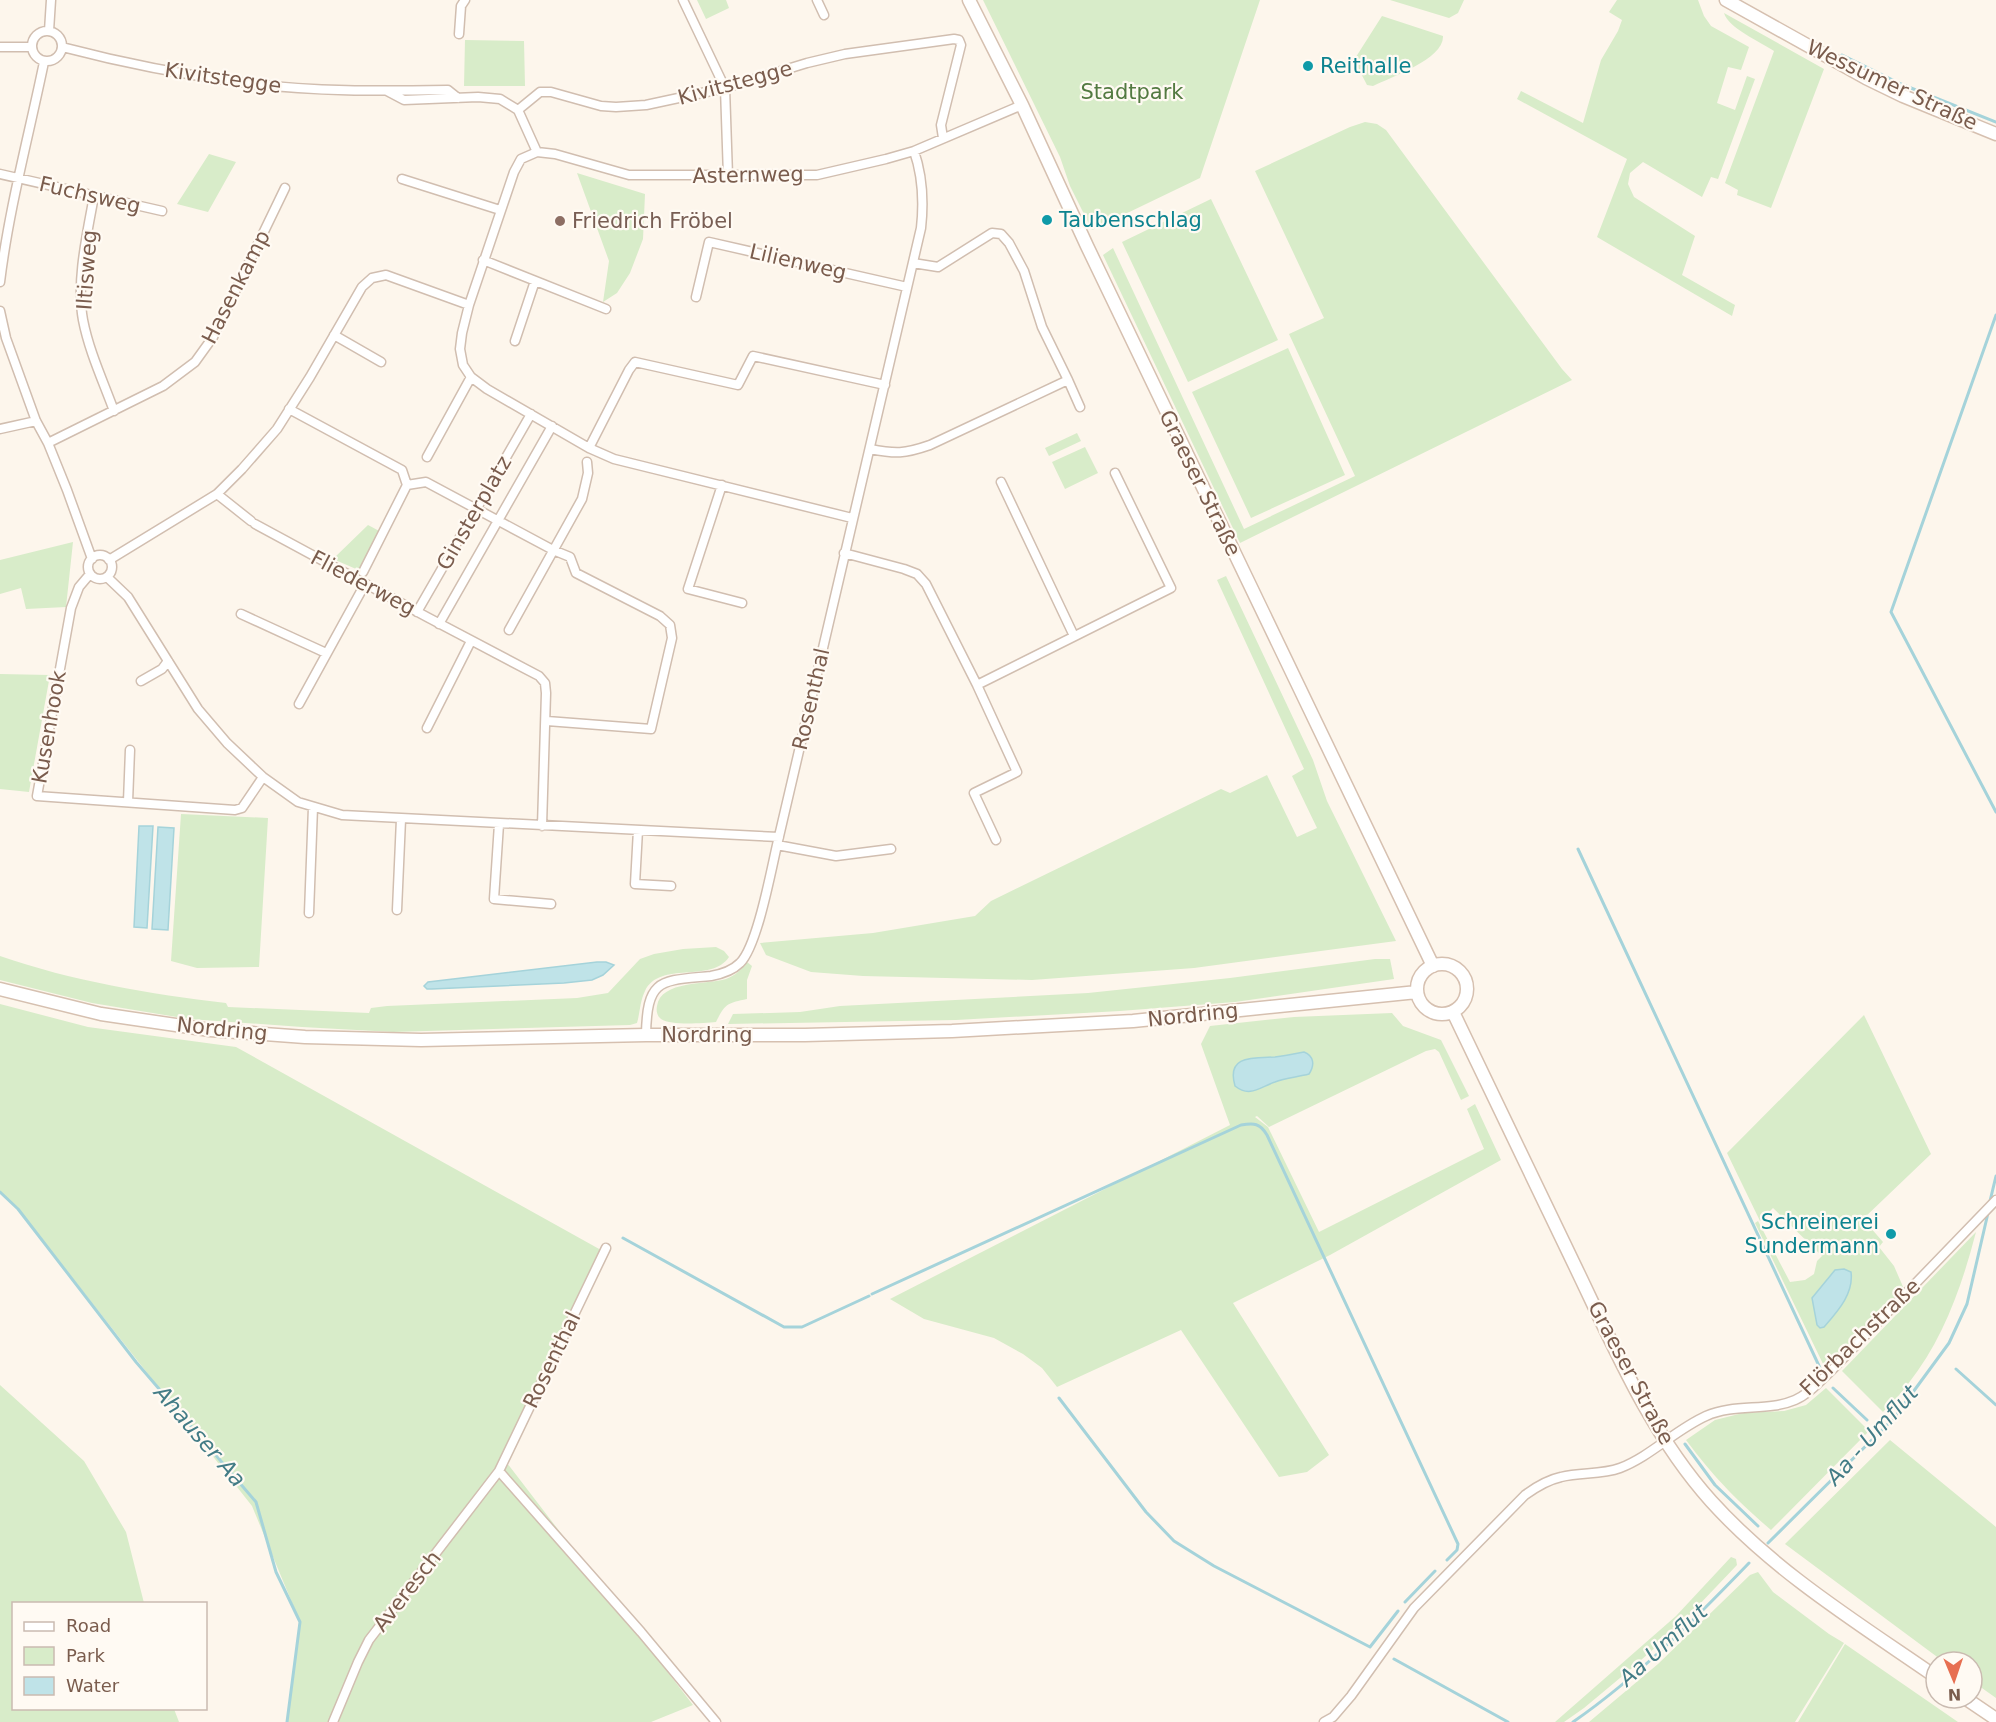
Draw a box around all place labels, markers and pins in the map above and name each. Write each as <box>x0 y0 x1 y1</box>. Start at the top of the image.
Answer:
place label: Reithalle <box>1320 54 1411 78</box>
marker: Reithalle <box>1301 59 1315 73</box>
place label: Taubenschlag <box>1058 208 1202 232</box>
place label: Friedrich Fröbel <box>572 209 733 233</box>
marker: Taubenschlag <box>1040 213 1054 227</box>
marker: Friedrich Fröbel <box>553 214 567 228</box>
place label: Schreinerei Sundermann <box>1745 1210 1879 1258</box>
marker: Schreinerei Sundermann <box>1884 1227 1898 1241</box>

